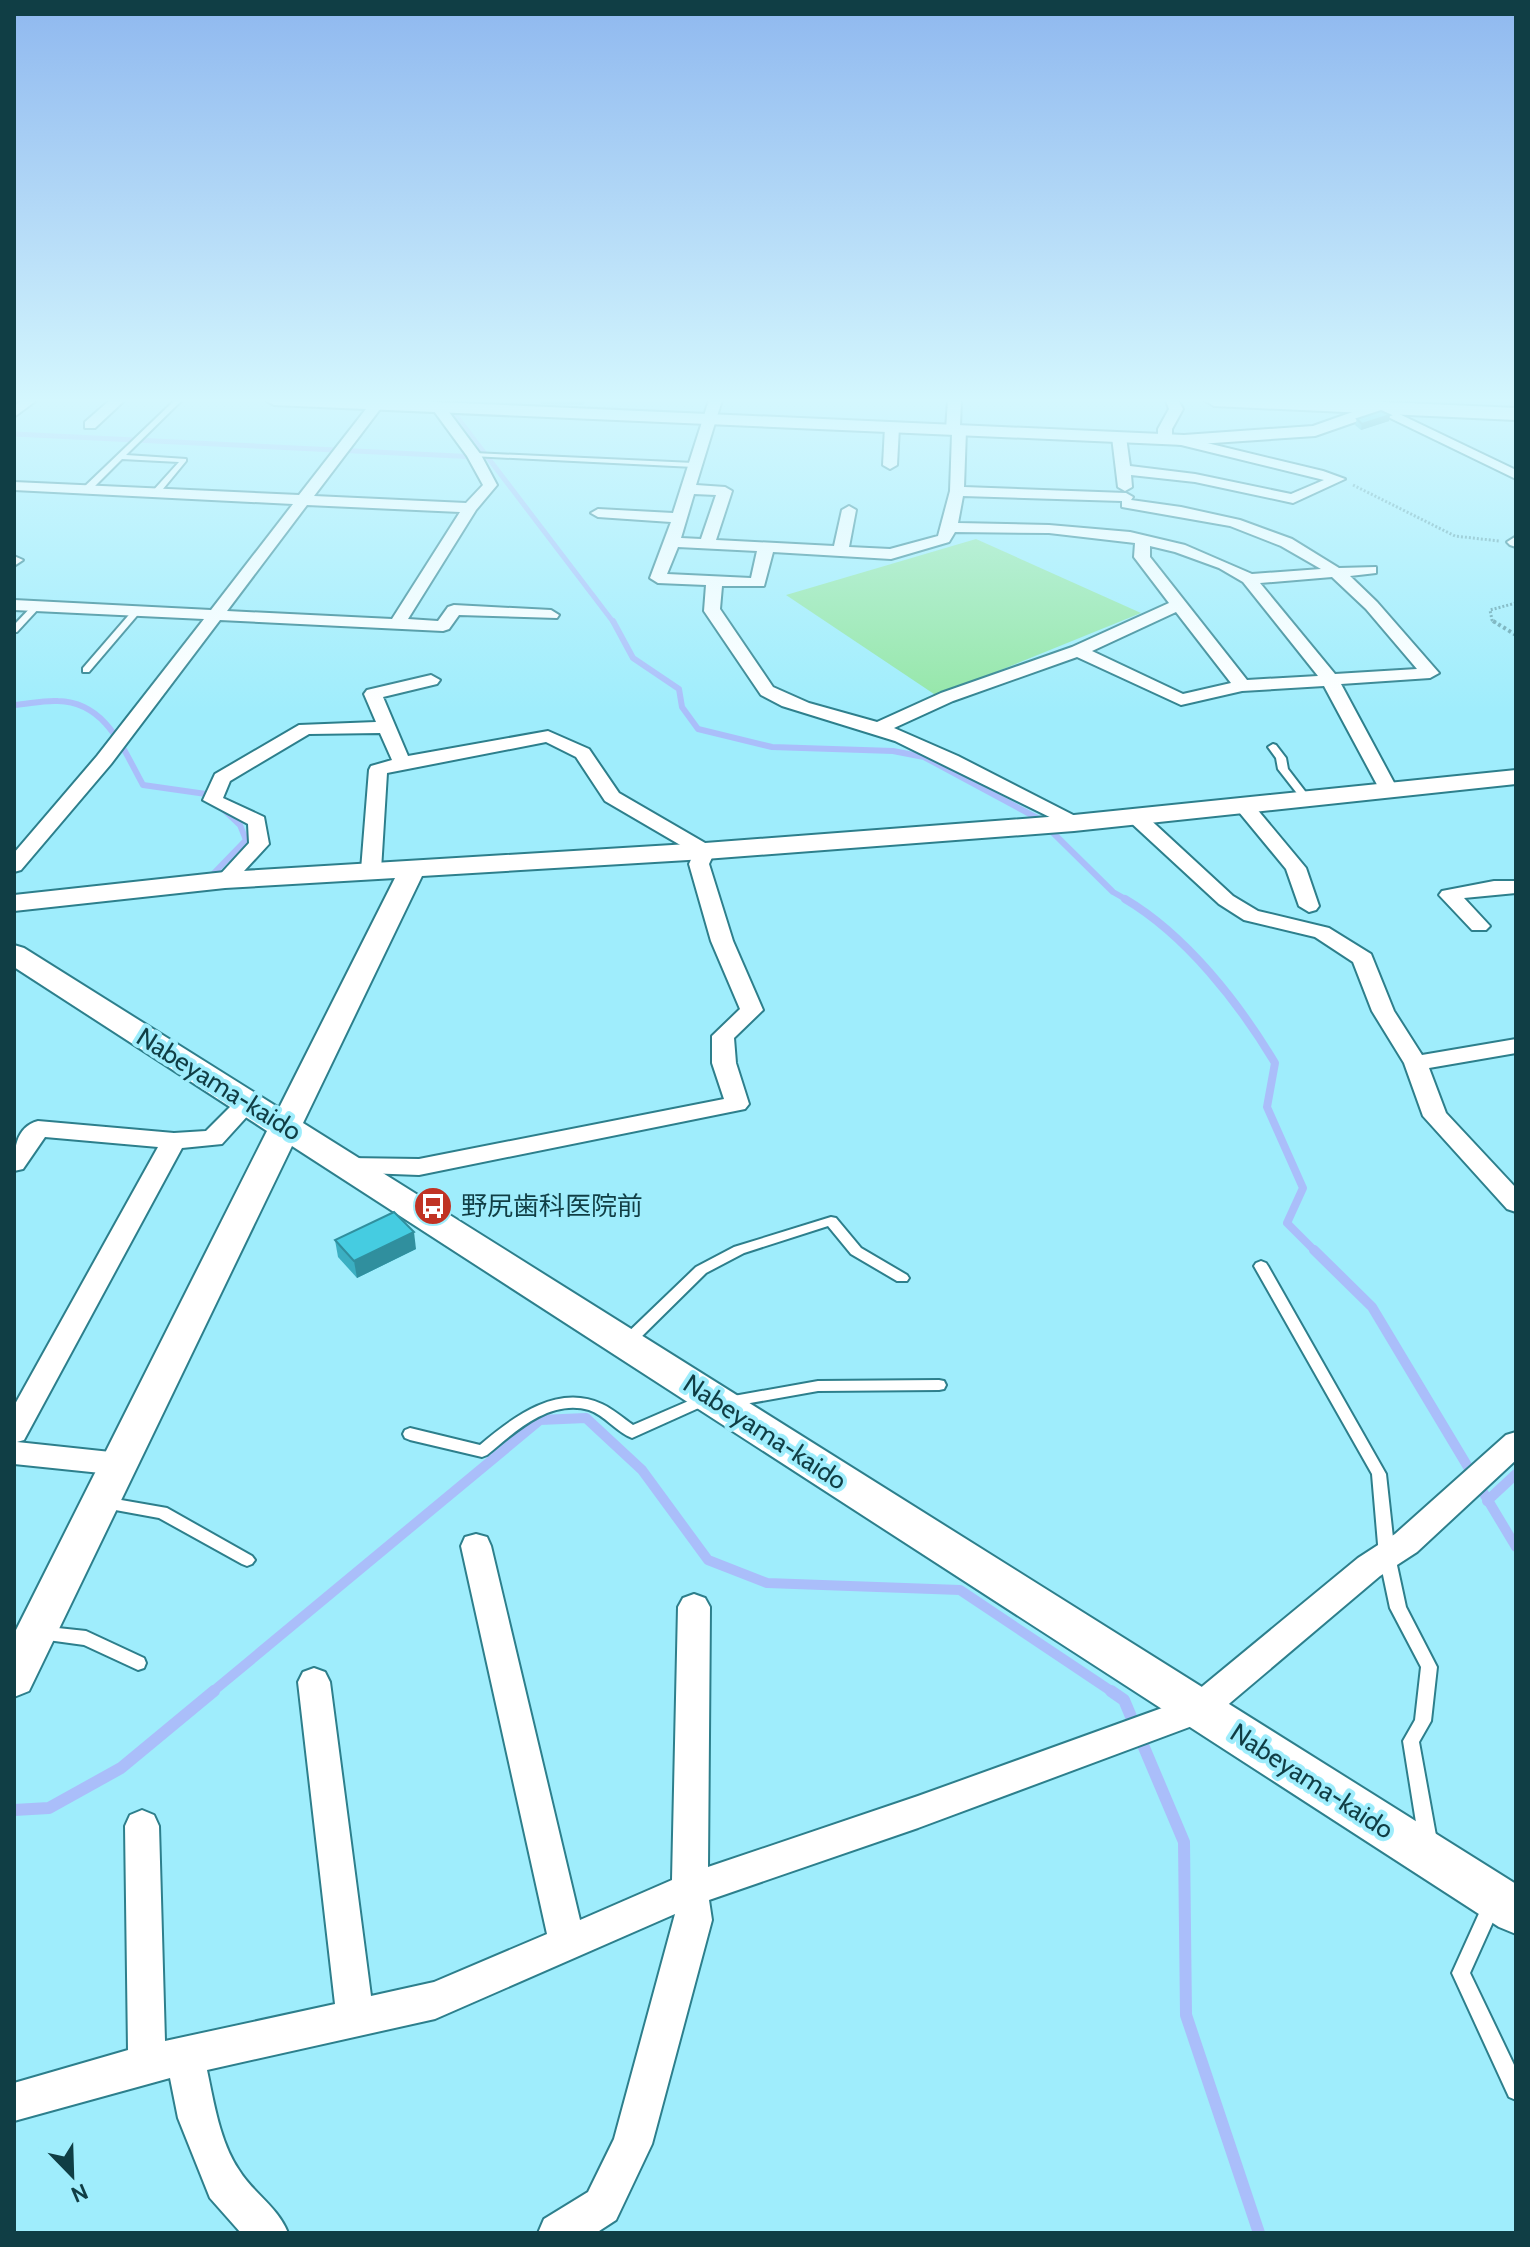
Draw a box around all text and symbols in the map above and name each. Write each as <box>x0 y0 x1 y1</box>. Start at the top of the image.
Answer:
street label: Nabeyama-kaido <box>131 1021 307 1147</box>
bus stop icon: 野尻歯科医院前 <box>412 1185 454 1227</box>
place label: 野尻歯科医院前 <box>461 1190 643 1222</box>
street label: Nabeyama-kaido <box>677 1367 853 1497</box>
street label: Nabeyama-kaido <box>1224 1716 1400 1846</box>
north arrow <box>32 2135 112 2215</box>
text: N <box>67 2177 92 2208</box>

